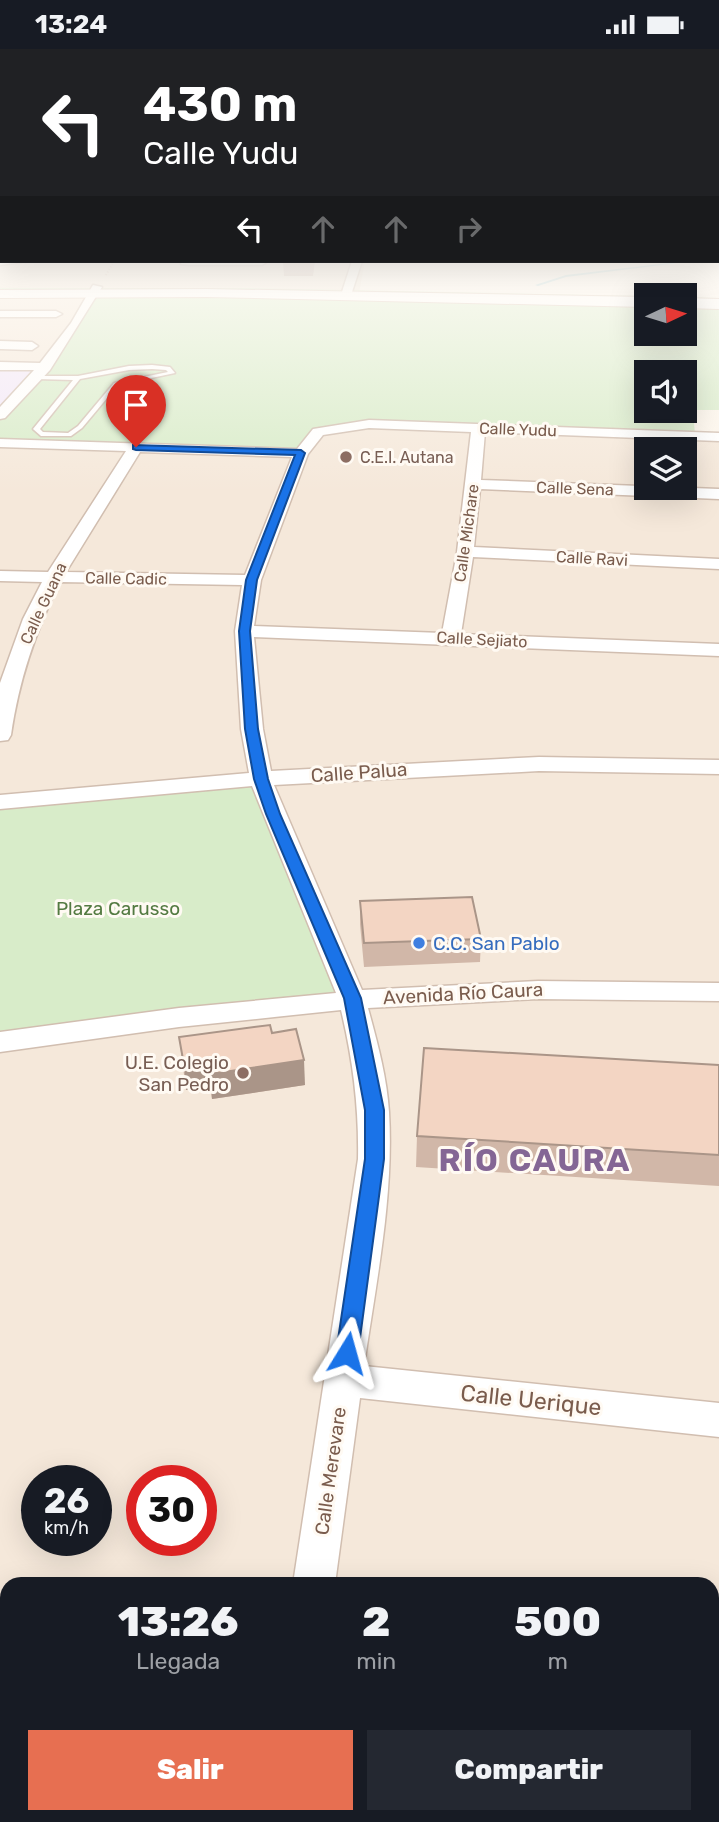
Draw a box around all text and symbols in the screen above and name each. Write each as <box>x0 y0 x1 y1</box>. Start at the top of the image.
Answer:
text: 13:24 <box>35 9 107 40</box>
text: 430 m <box>143 75 297 133</box>
icon: left <box>28 77 119 168</box>
text: Calle Yudu <box>143 134 299 172</box>
icon: left <box>231 210 269 248</box>
icon: ahead <box>304 210 342 248</box>
icon: ahead <box>377 210 415 248</box>
icon: right <box>450 210 488 248</box>
north arrow <box>634 283 696 347</box>
map controls <box>634 283 697 500</box>
button: sound <box>634 360 697 423</box>
pin <box>106 375 166 447</box>
icon: arrive <box>117 386 155 424</box>
street label: Calle Yudu <box>479 419 557 440</box>
button: layers <box>634 437 697 500</box>
place label: C.E.I. Autana <box>360 448 454 467</box>
marker: C.E.I. Autana <box>338 449 354 465</box>
street label: Calle Sena <box>536 478 614 499</box>
street label: Calle Michare <box>450 483 483 583</box>
street label: Calle Ravi <box>556 547 628 570</box>
street label: Calle Guana <box>16 559 71 647</box>
street label: Calle Cadic <box>85 568 167 589</box>
street label: Calle Sejiato <box>436 628 528 651</box>
street label: Calle Palua <box>310 758 408 787</box>
park label: Plaza Carusso <box>56 897 180 920</box>
place label: C.C. San Pablo <box>433 932 560 955</box>
marker: C.C. San Pablo <box>411 935 427 951</box>
street label: Avenida Río Caura <box>382 978 544 1009</box>
place label: U.E. Colegio San Pedro <box>125 1051 229 1096</box>
marker: U.E. Colegio San Pedro <box>235 1065 251 1081</box>
district label: RÍO CAURA <box>439 1141 631 1179</box>
position arrow <box>310 1316 384 1390</box>
street label: Calle Uerique <box>459 1379 603 1421</box>
street label: Calle Merevare <box>310 1406 351 1537</box>
speed limit sign: 30 <box>126 1465 217 1556</box>
text: 26 <box>44 1480 89 1522</box>
text: km/h <box>44 1517 89 1539</box>
text: 13:26 <box>118 1597 238 1647</box>
text: 2 <box>362 1597 391 1647</box>
text: 500 <box>514 1597 601 1647</box>
text: Llegada <box>136 1647 220 1675</box>
text: min <box>356 1647 396 1675</box>
text: m <box>547 1647 568 1675</box>
button: Salir <box>28 1730 353 1810</box>
button: Compartir <box>367 1730 691 1810</box>

